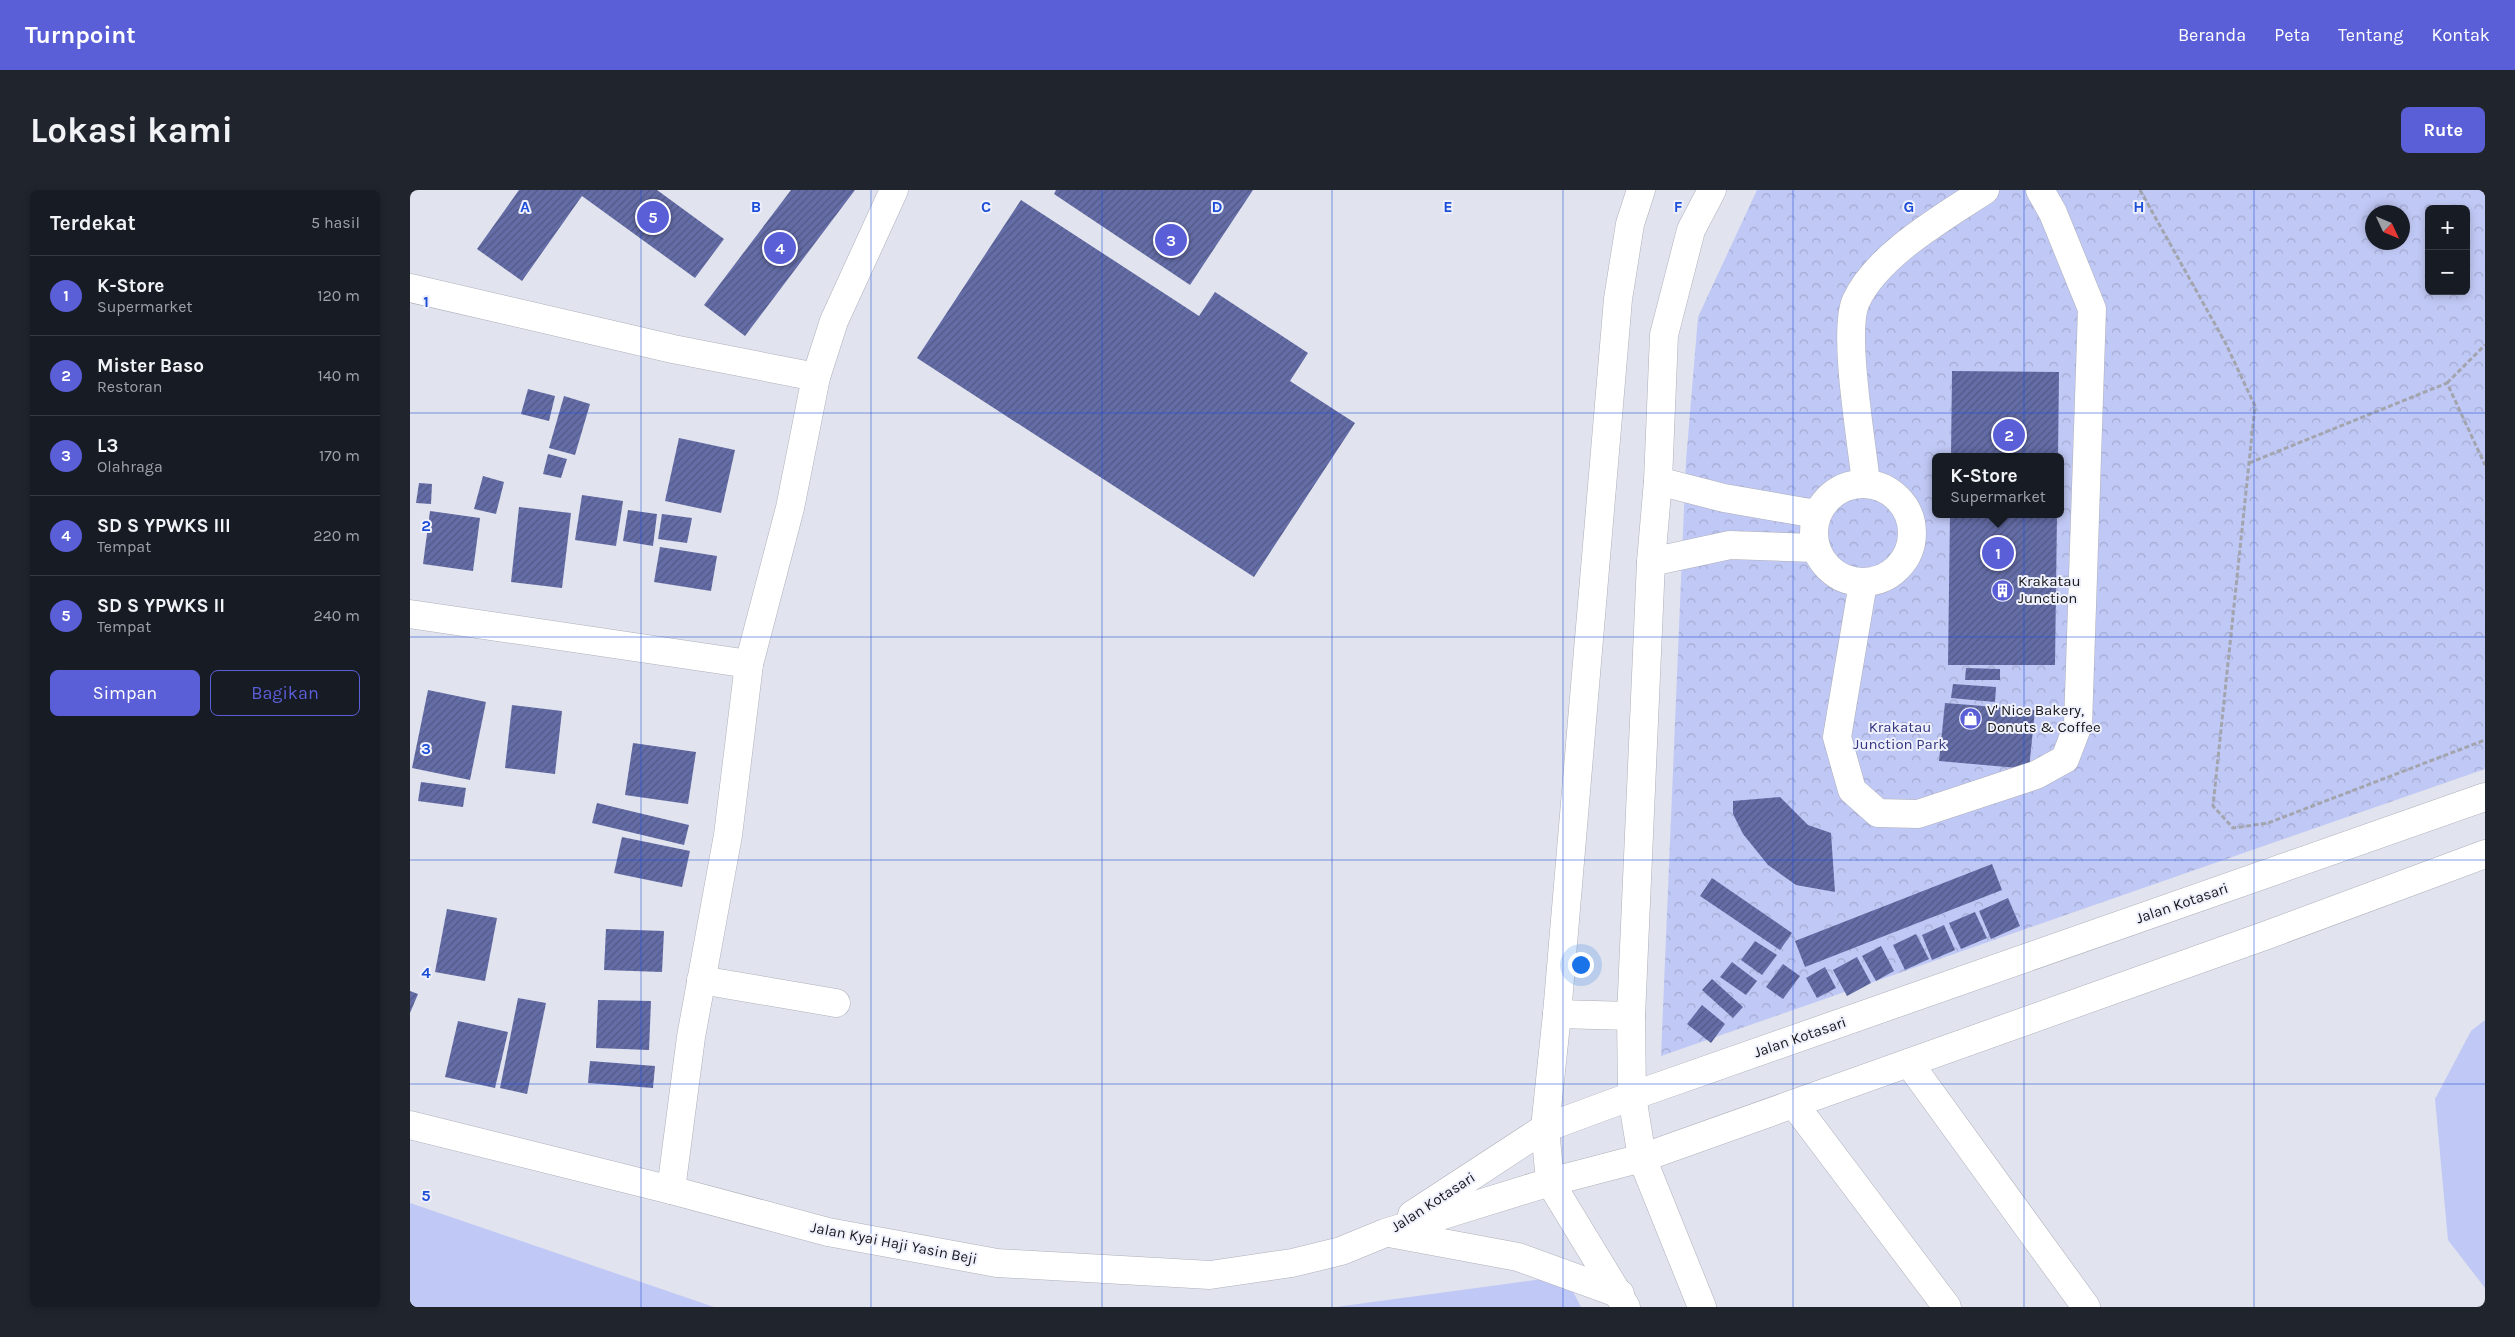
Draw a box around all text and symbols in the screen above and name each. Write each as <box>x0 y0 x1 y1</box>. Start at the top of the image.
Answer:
text: Turnpoint <box>25 21 136 49</box>
text: Beranda <box>2178 24 2246 46</box>
text: Peta <box>2274 24 2310 46</box>
text: Tentang <box>2338 24 2404 46</box>
text: Kontak <box>2432 24 2490 46</box>
button: Rute <box>2401 107 2485 153</box>
text: Lokasi kami <box>30 110 233 151</box>
text: A <box>520 197 530 216</box>
text: B <box>751 197 761 216</box>
text: C <box>981 197 991 216</box>
text: D <box>1212 197 1223 216</box>
text: E <box>1443 197 1453 216</box>
text: F <box>1674 197 1683 216</box>
text: G <box>1904 197 1914 216</box>
text: H <box>2133 197 2145 216</box>
pin: 5 <box>637 198 669 236</box>
north arrow <box>2365 205 2410 250</box>
map controls <box>2425 205 2470 295</box>
button: + <box>2425 205 2470 250</box>
text: Terdekat <box>50 211 136 235</box>
text: 5 hasil <box>311 213 360 232</box>
pin: 3 <box>1155 221 1187 259</box>
pin: 4 <box>764 229 796 267</box>
button: − <box>2425 250 2470 295</box>
text: K-Store <box>97 275 164 297</box>
text: 1 <box>63 286 69 305</box>
text: 120 m <box>317 286 360 305</box>
text: 1 <box>423 292 429 311</box>
text: Supermarket <box>97 297 193 316</box>
text: Mister Baso <box>97 355 204 377</box>
text: 2 <box>61 366 71 385</box>
text: 140 m <box>318 366 360 385</box>
text: Restoran <box>97 377 162 396</box>
pin: 2 <box>1993 416 2025 454</box>
text: L3 <box>97 435 118 457</box>
text: 3 <box>61 446 71 465</box>
text: 170 m <box>319 446 360 465</box>
popup <box>1932 453 2064 518</box>
text: Olahraga <box>97 457 163 476</box>
text: K-Store <box>1950 465 2018 487</box>
text: Supermarket <box>1950 487 2046 506</box>
text: SD S YPWKS III <box>97 515 231 537</box>
text: 2 <box>421 516 431 535</box>
text: 4 <box>61 526 71 545</box>
text: 220 m <box>313 526 360 545</box>
pin: 1 <box>1982 534 2014 572</box>
text: Tempat <box>97 537 151 556</box>
place label: Krakatau Junction <box>2018 572 2080 607</box>
building icon: Krakatau Junction <box>1990 578 2014 602</box>
text: SD S YPWKS II <box>97 595 225 617</box>
text: 5 <box>61 606 71 625</box>
text: 240 m <box>314 606 360 625</box>
text: Tempat <box>97 617 151 636</box>
button: Simpan <box>50 670 200 716</box>
button: Bagikan <box>210 670 360 716</box>
place label: V' Nice Bakery, Donuts & Coffee <box>1987 701 2101 736</box>
shop icon: V' Nice Bakery, Donuts & Coffee <box>1959 707 1983 731</box>
park label: Krakatau Junction Park <box>1853 718 1947 753</box>
text: 3 <box>421 739 431 758</box>
street label: Jalan Kotasari <box>2133 879 2231 927</box>
your location <box>1568 952 1594 978</box>
text: 4 <box>421 963 431 982</box>
street label: Jalan Kotasari <box>1751 1013 1849 1061</box>
street label: Jalan Kotasari <box>1388 1168 1478 1236</box>
text: 5 <box>421 1186 431 1205</box>
street label: Jalan Kyai Haji Yasin Beji <box>809 1218 979 1268</box>

